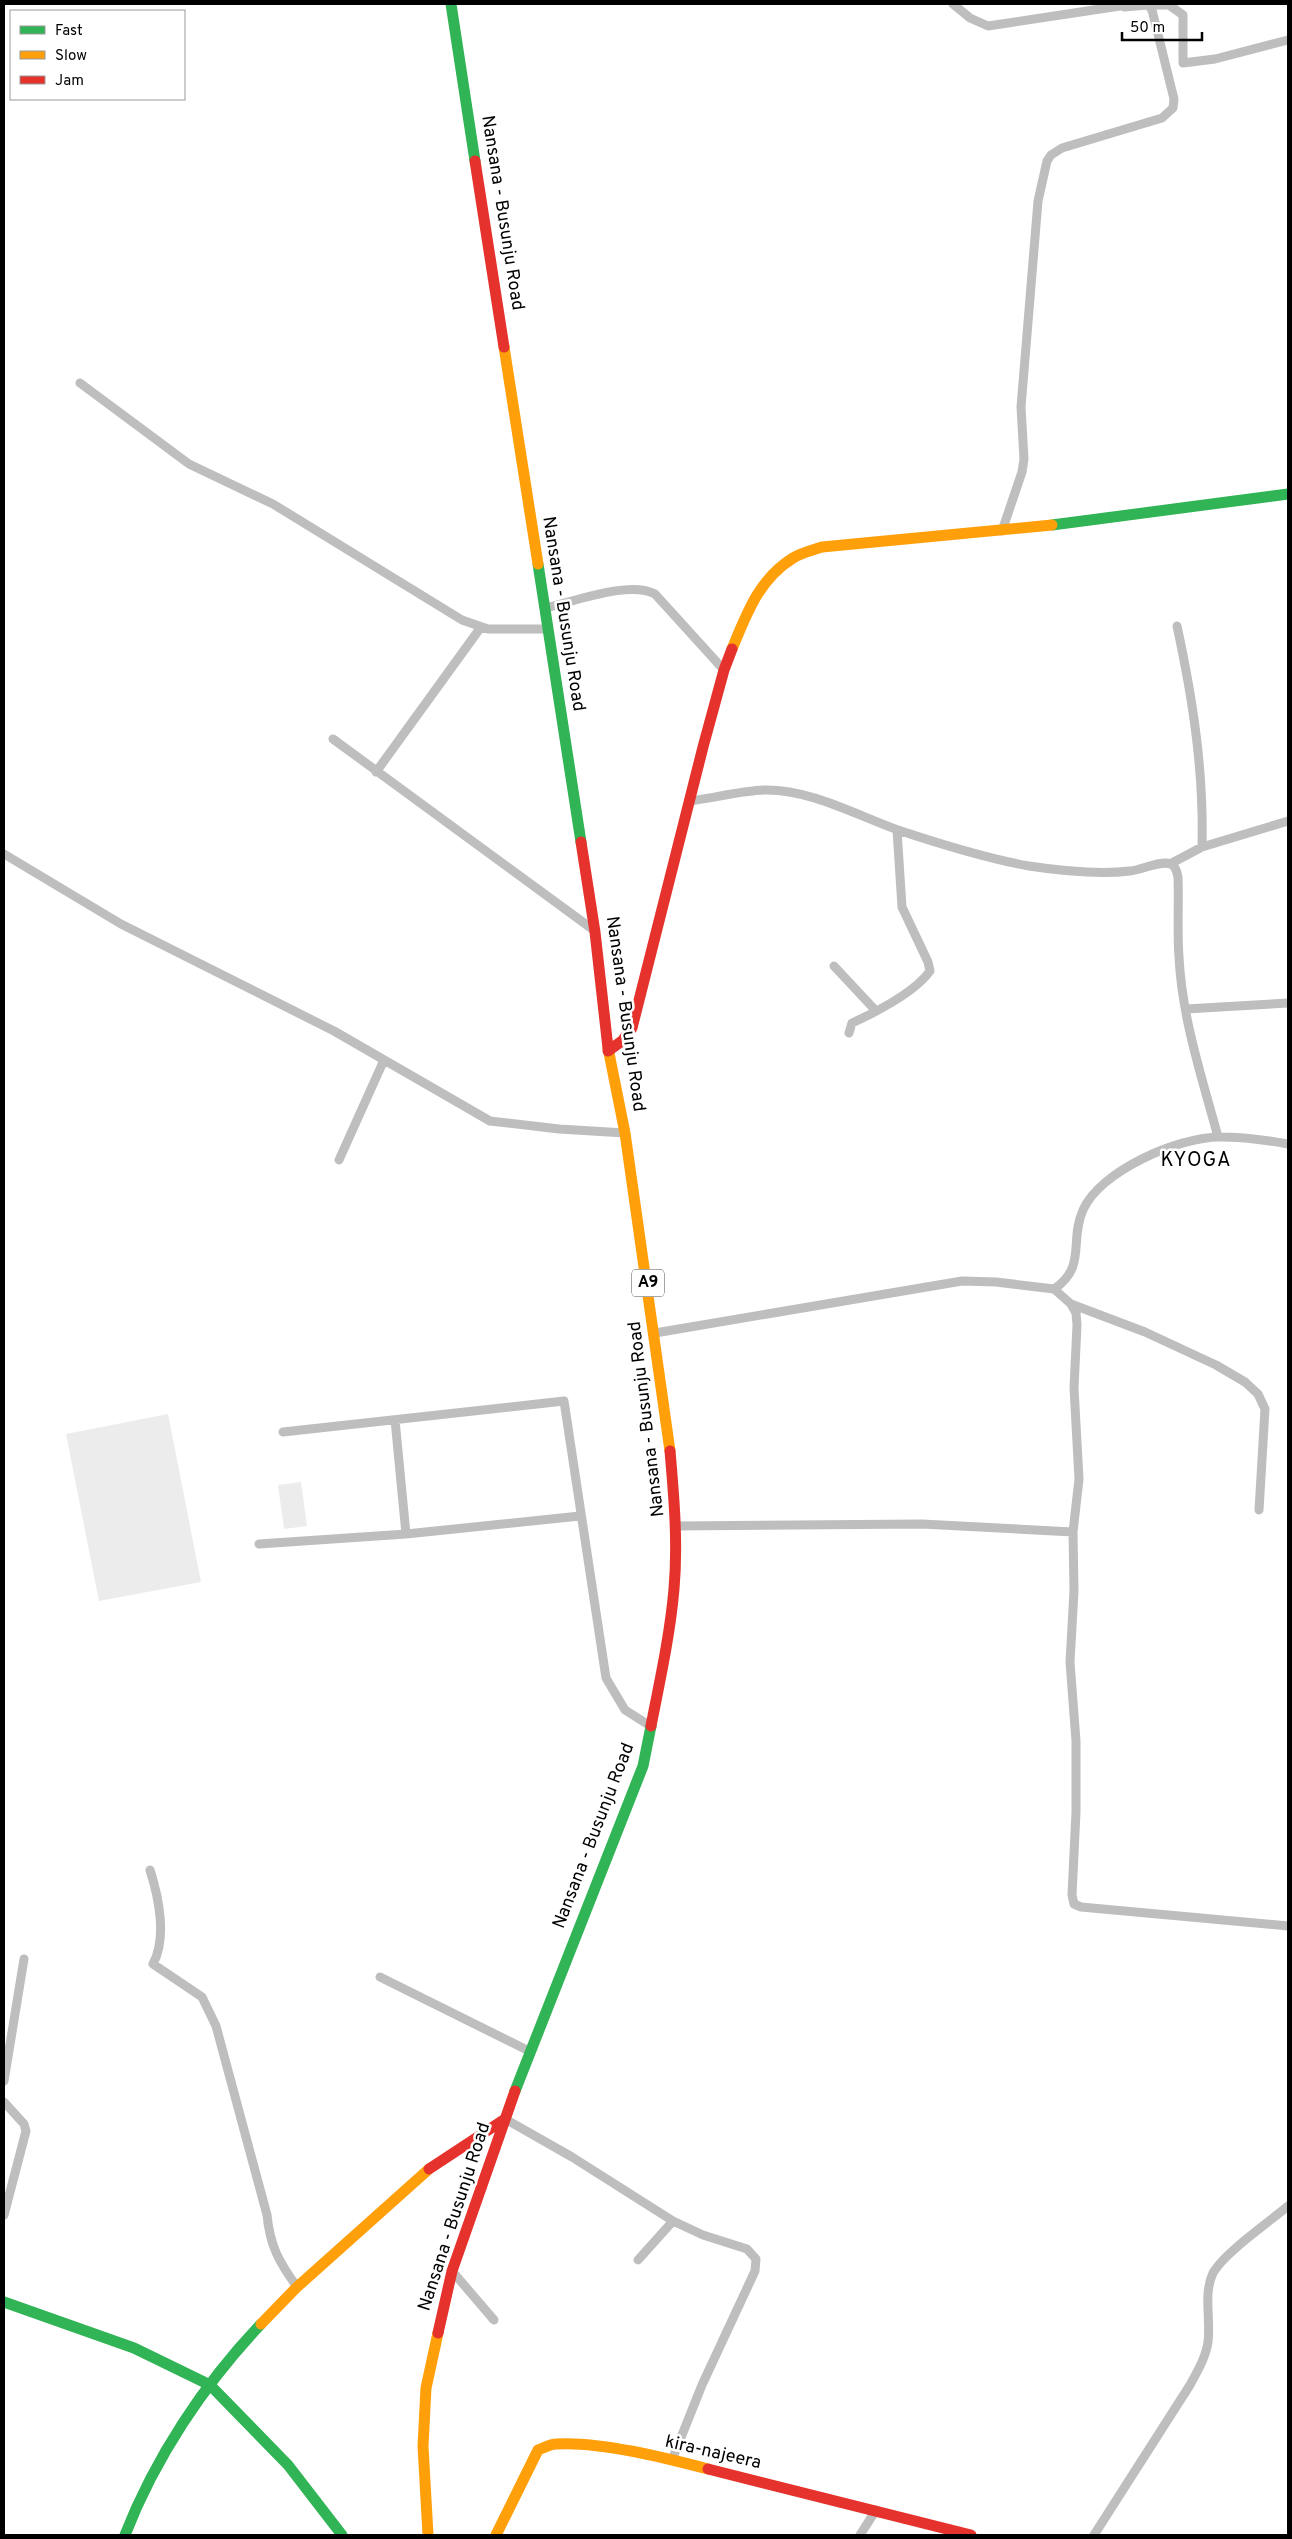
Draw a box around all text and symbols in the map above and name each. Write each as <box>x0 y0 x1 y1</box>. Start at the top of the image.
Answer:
legend <box>10 10 185 100</box>
scale bar <box>1122 10 1202 42</box>
text: 50 m <box>1130 19 1165 38</box>
text: Fast <box>55 22 83 41</box>
text: Slow <box>55 47 87 66</box>
text: Jam <box>55 72 84 91</box>
street label: Nansana - Busunju Road <box>475 114 529 312</box>
street label: Nansana - Busunju Road <box>536 515 590 713</box>
street label: Nansana - Busunju Road <box>600 915 650 1113</box>
district label: KYOGA <box>1160 1148 1232 1174</box>
road number: A9 <box>632 1270 664 1296</box>
street label: Nansana - Busunju Road <box>624 1320 670 1518</box>
street label: Nansana - Busunju Road <box>548 1740 640 1932</box>
street label: Nansana - Busunju Road <box>414 2120 496 2314</box>
street label: kira-najeera <box>663 2431 763 2475</box>

